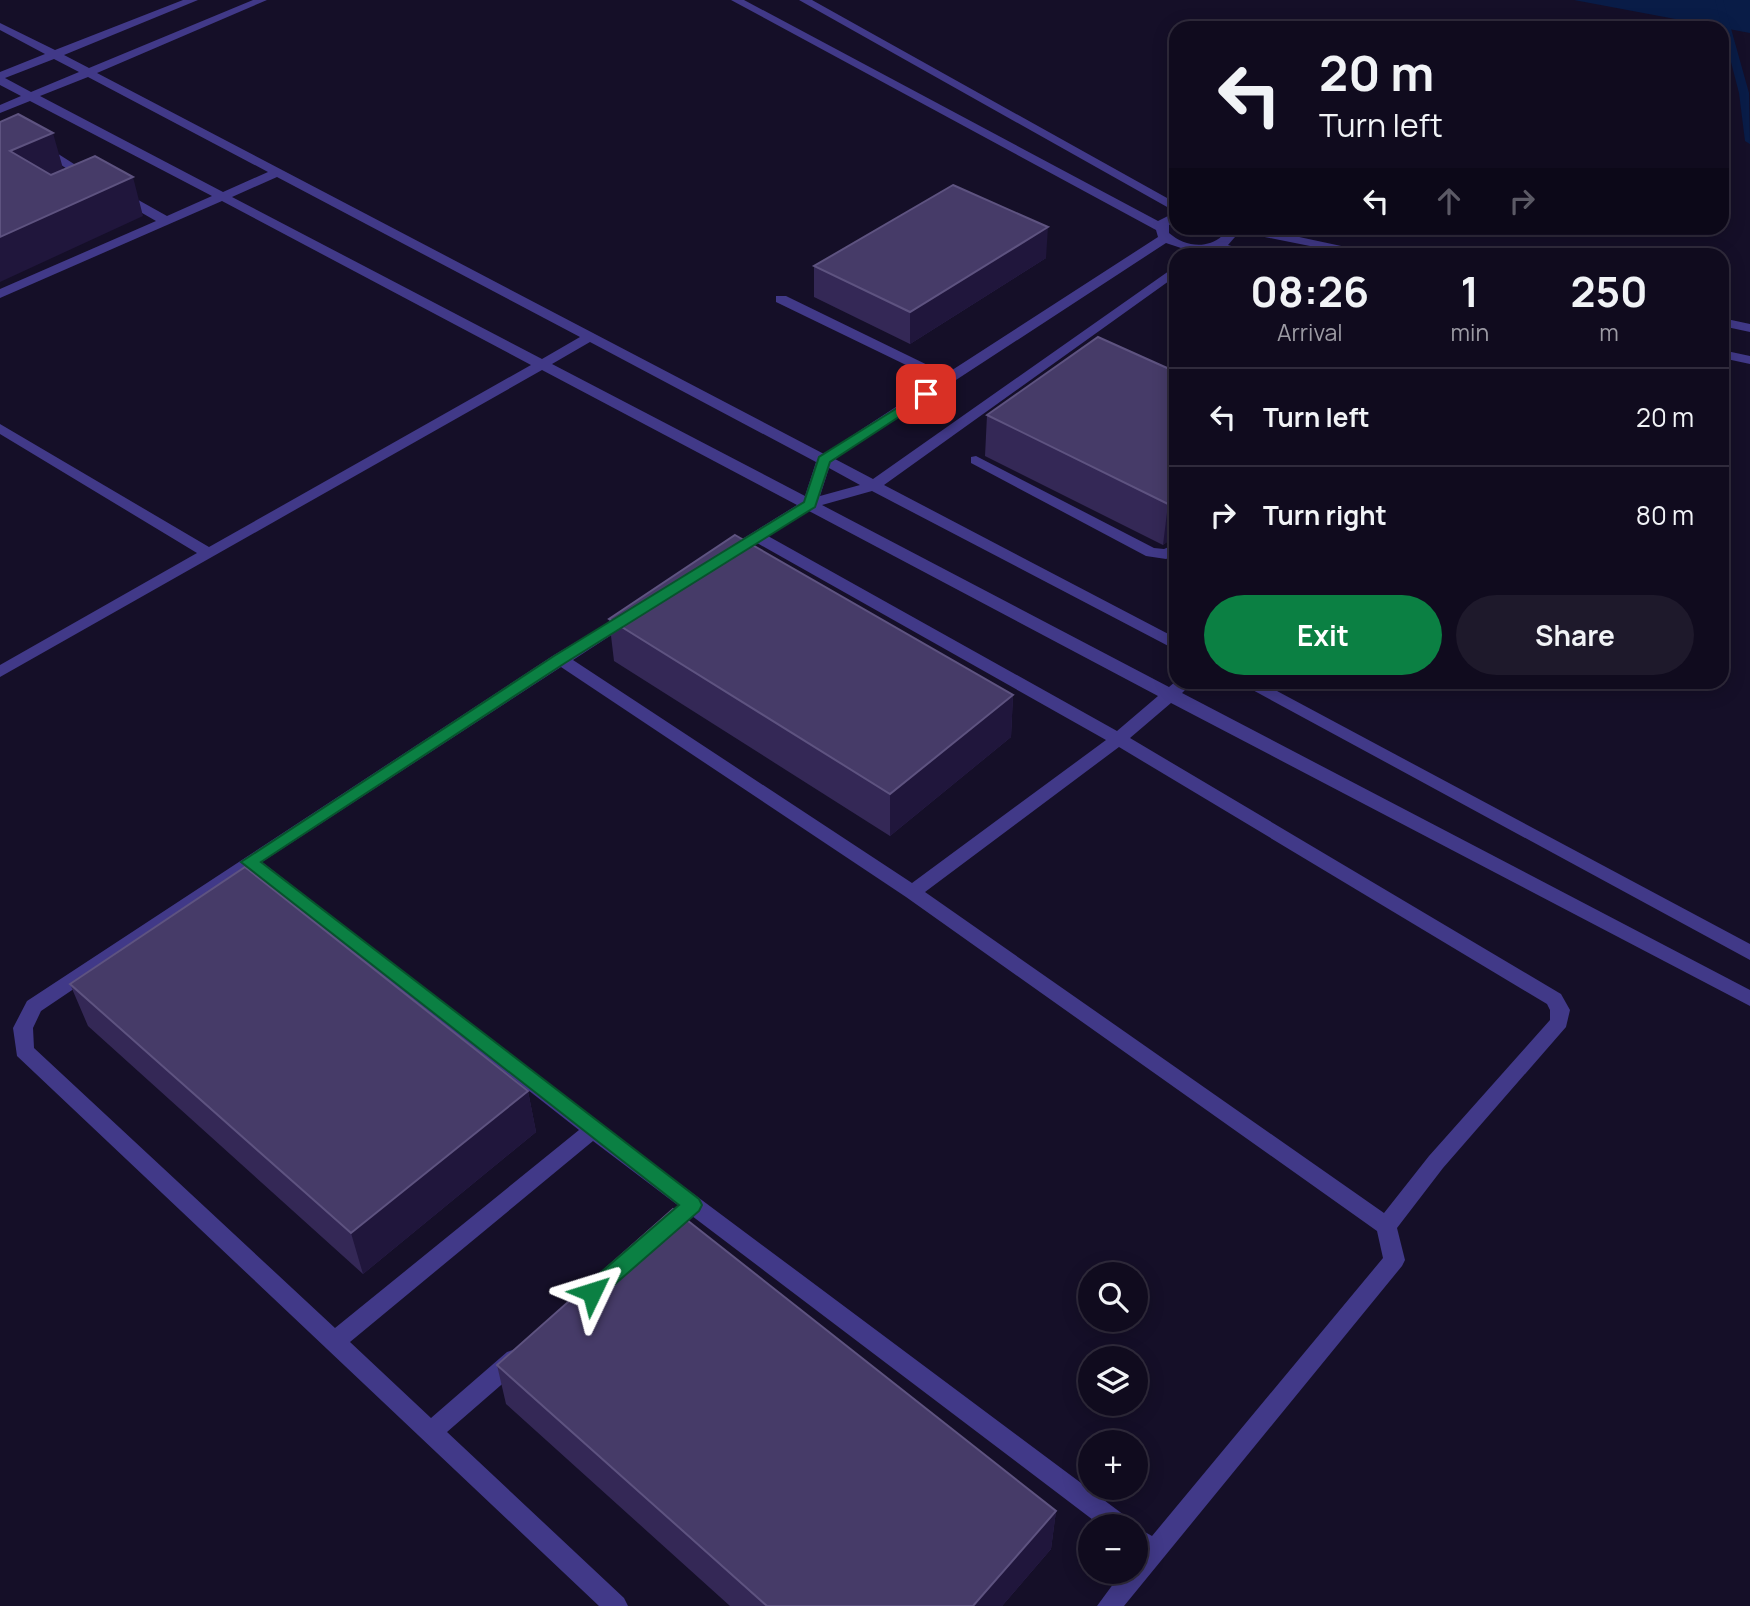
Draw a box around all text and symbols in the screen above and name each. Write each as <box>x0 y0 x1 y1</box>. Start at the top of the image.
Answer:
text: 20 m <box>1319 39 1434 106</box>
icon: left <box>1204 49 1295 140</box>
text: Turn left <box>1319 103 1443 147</box>
icon: left <box>1357 182 1395 220</box>
icon: ahead <box>1430 182 1468 220</box>
icon: right <box>1503 182 1541 220</box>
text: 08:26 <box>1250 262 1369 320</box>
text: 1 <box>1461 262 1479 320</box>
text: 250 <box>1570 262 1648 320</box>
text: Arrival <box>1277 316 1343 348</box>
text: min <box>1451 316 1489 348</box>
text: m <box>1599 316 1619 348</box>
pin <box>896 364 956 424</box>
icon: arrive <box>907 375 945 413</box>
icon: left <box>1204 398 1242 436</box>
text: Turn left <box>1263 399 1370 435</box>
text: 20 m <box>1636 399 1694 435</box>
icon: right <box>1204 496 1242 534</box>
text: Turn right <box>1263 497 1387 533</box>
text: 80 m <box>1636 497 1694 533</box>
button: Exit <box>1204 595 1442 675</box>
button: Share <box>1456 595 1694 675</box>
position arrow <box>555 1255 629 1329</box>
map controls <box>1078 1262 1148 1584</box>
button: search <box>1078 1262 1148 1332</box>
button: layers <box>1078 1346 1148 1416</box>
button: + <box>1078 1430 1148 1500</box>
button: − <box>1078 1514 1148 1584</box>

